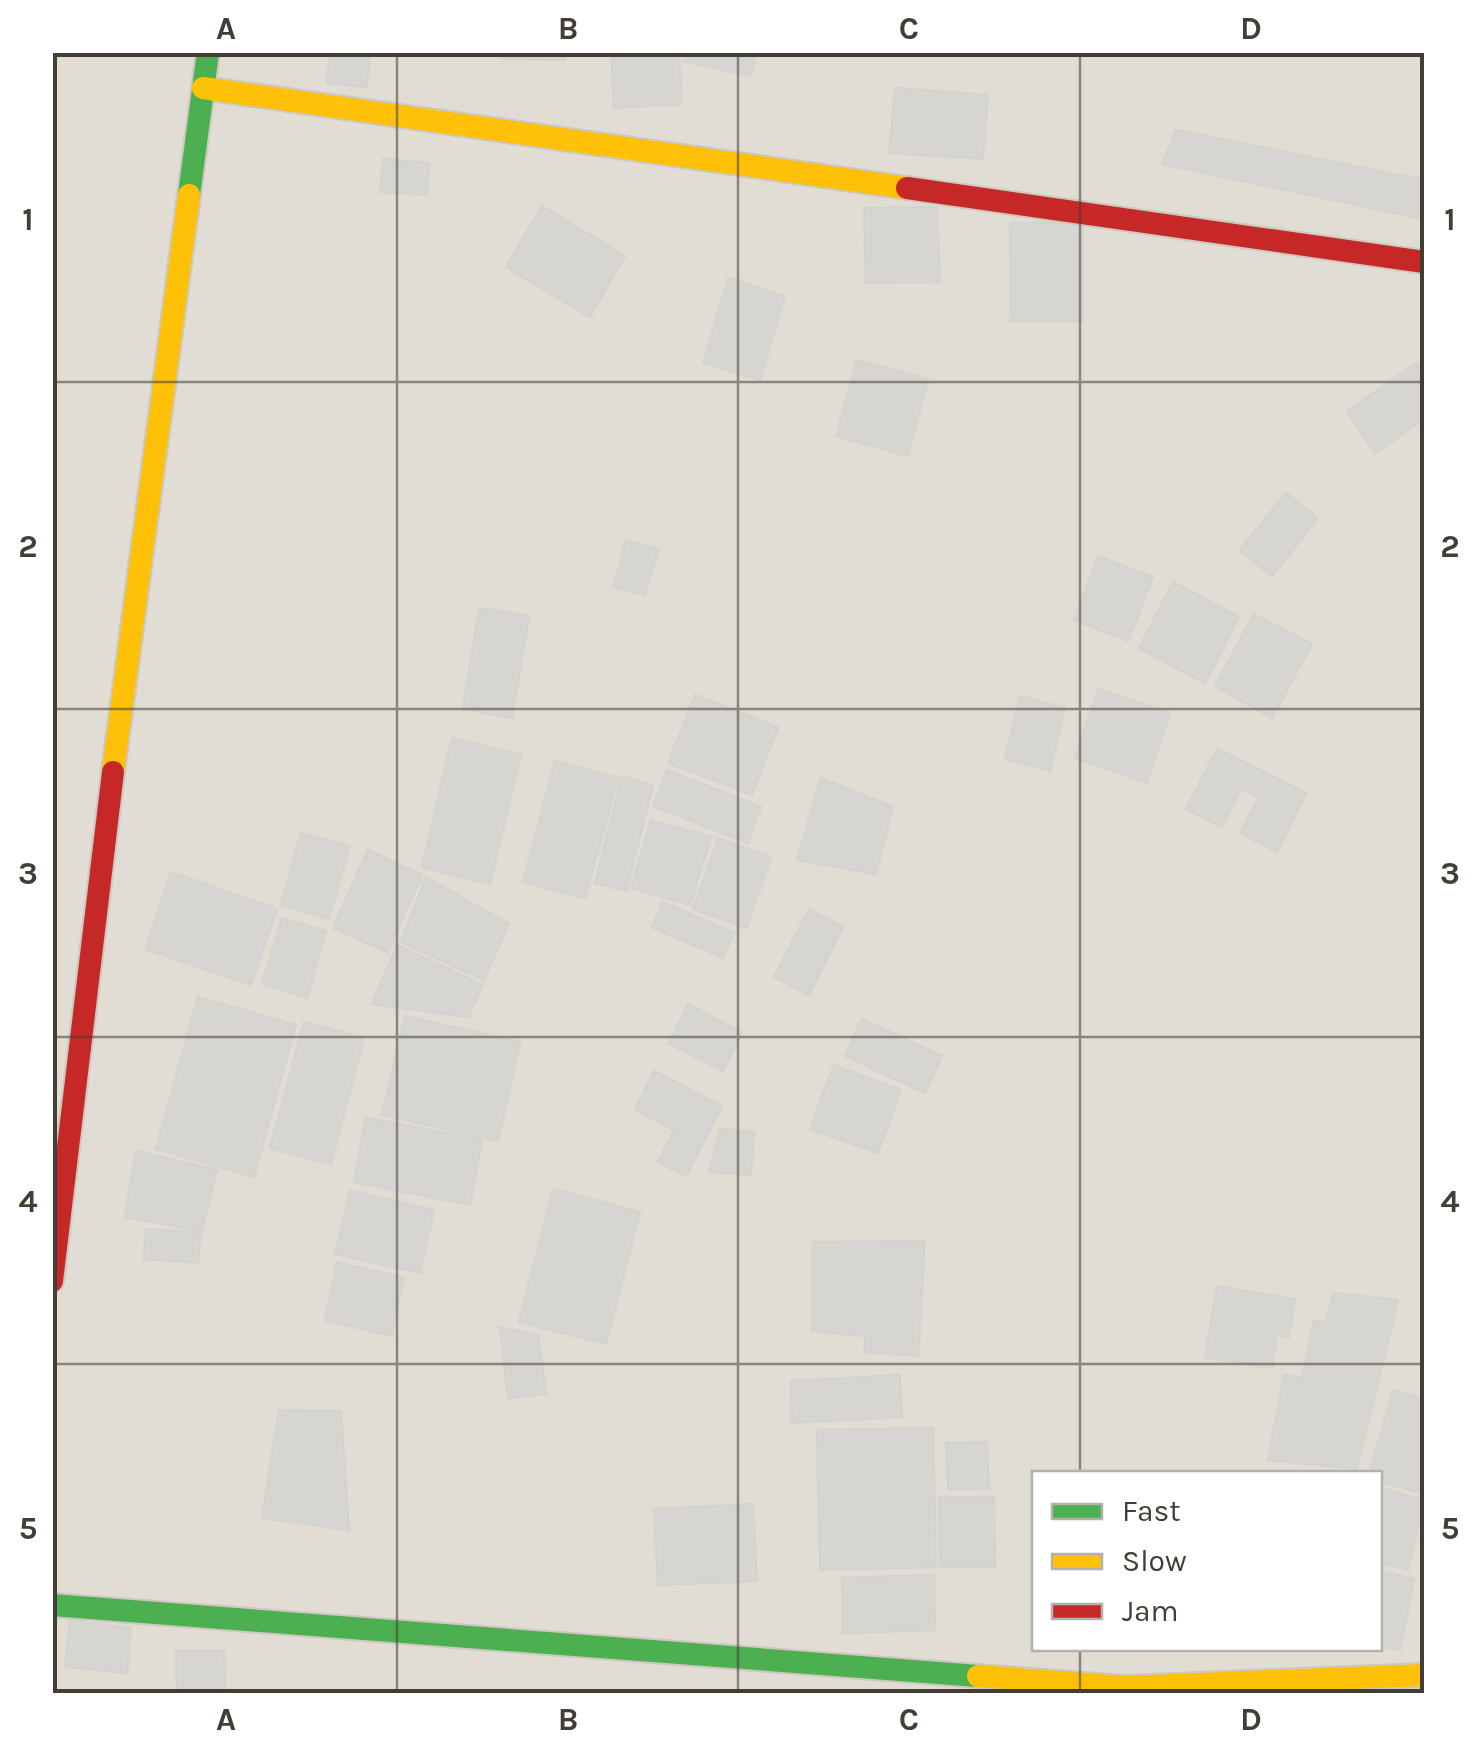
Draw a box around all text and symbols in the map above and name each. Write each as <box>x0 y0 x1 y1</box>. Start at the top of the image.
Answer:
text: A <box>216 10 236 47</box>
text: B <box>558 10 578 47</box>
text: C <box>899 10 919 47</box>
text: D <box>1240 10 1262 47</box>
text: 1 <box>22 201 34 238</box>
text: 1 <box>1444 201 1456 238</box>
text: 2 <box>18 528 38 565</box>
text: 2 <box>1440 528 1460 565</box>
text: 3 <box>18 855 38 892</box>
text: 3 <box>1440 855 1460 892</box>
text: 4 <box>18 1183 38 1220</box>
text: 4 <box>1440 1183 1460 1220</box>
legend <box>1032 1471 1382 1651</box>
text: Fast <box>1122 1493 1181 1529</box>
text: 5 <box>19 1510 37 1547</box>
text: 5 <box>1441 1510 1459 1547</box>
text: Slow <box>1122 1543 1187 1579</box>
text: Jam <box>1122 1593 1179 1629</box>
text: A <box>216 1701 236 1738</box>
text: B <box>558 1701 578 1738</box>
text: C <box>899 1701 919 1738</box>
text: D <box>1240 1701 1262 1738</box>

